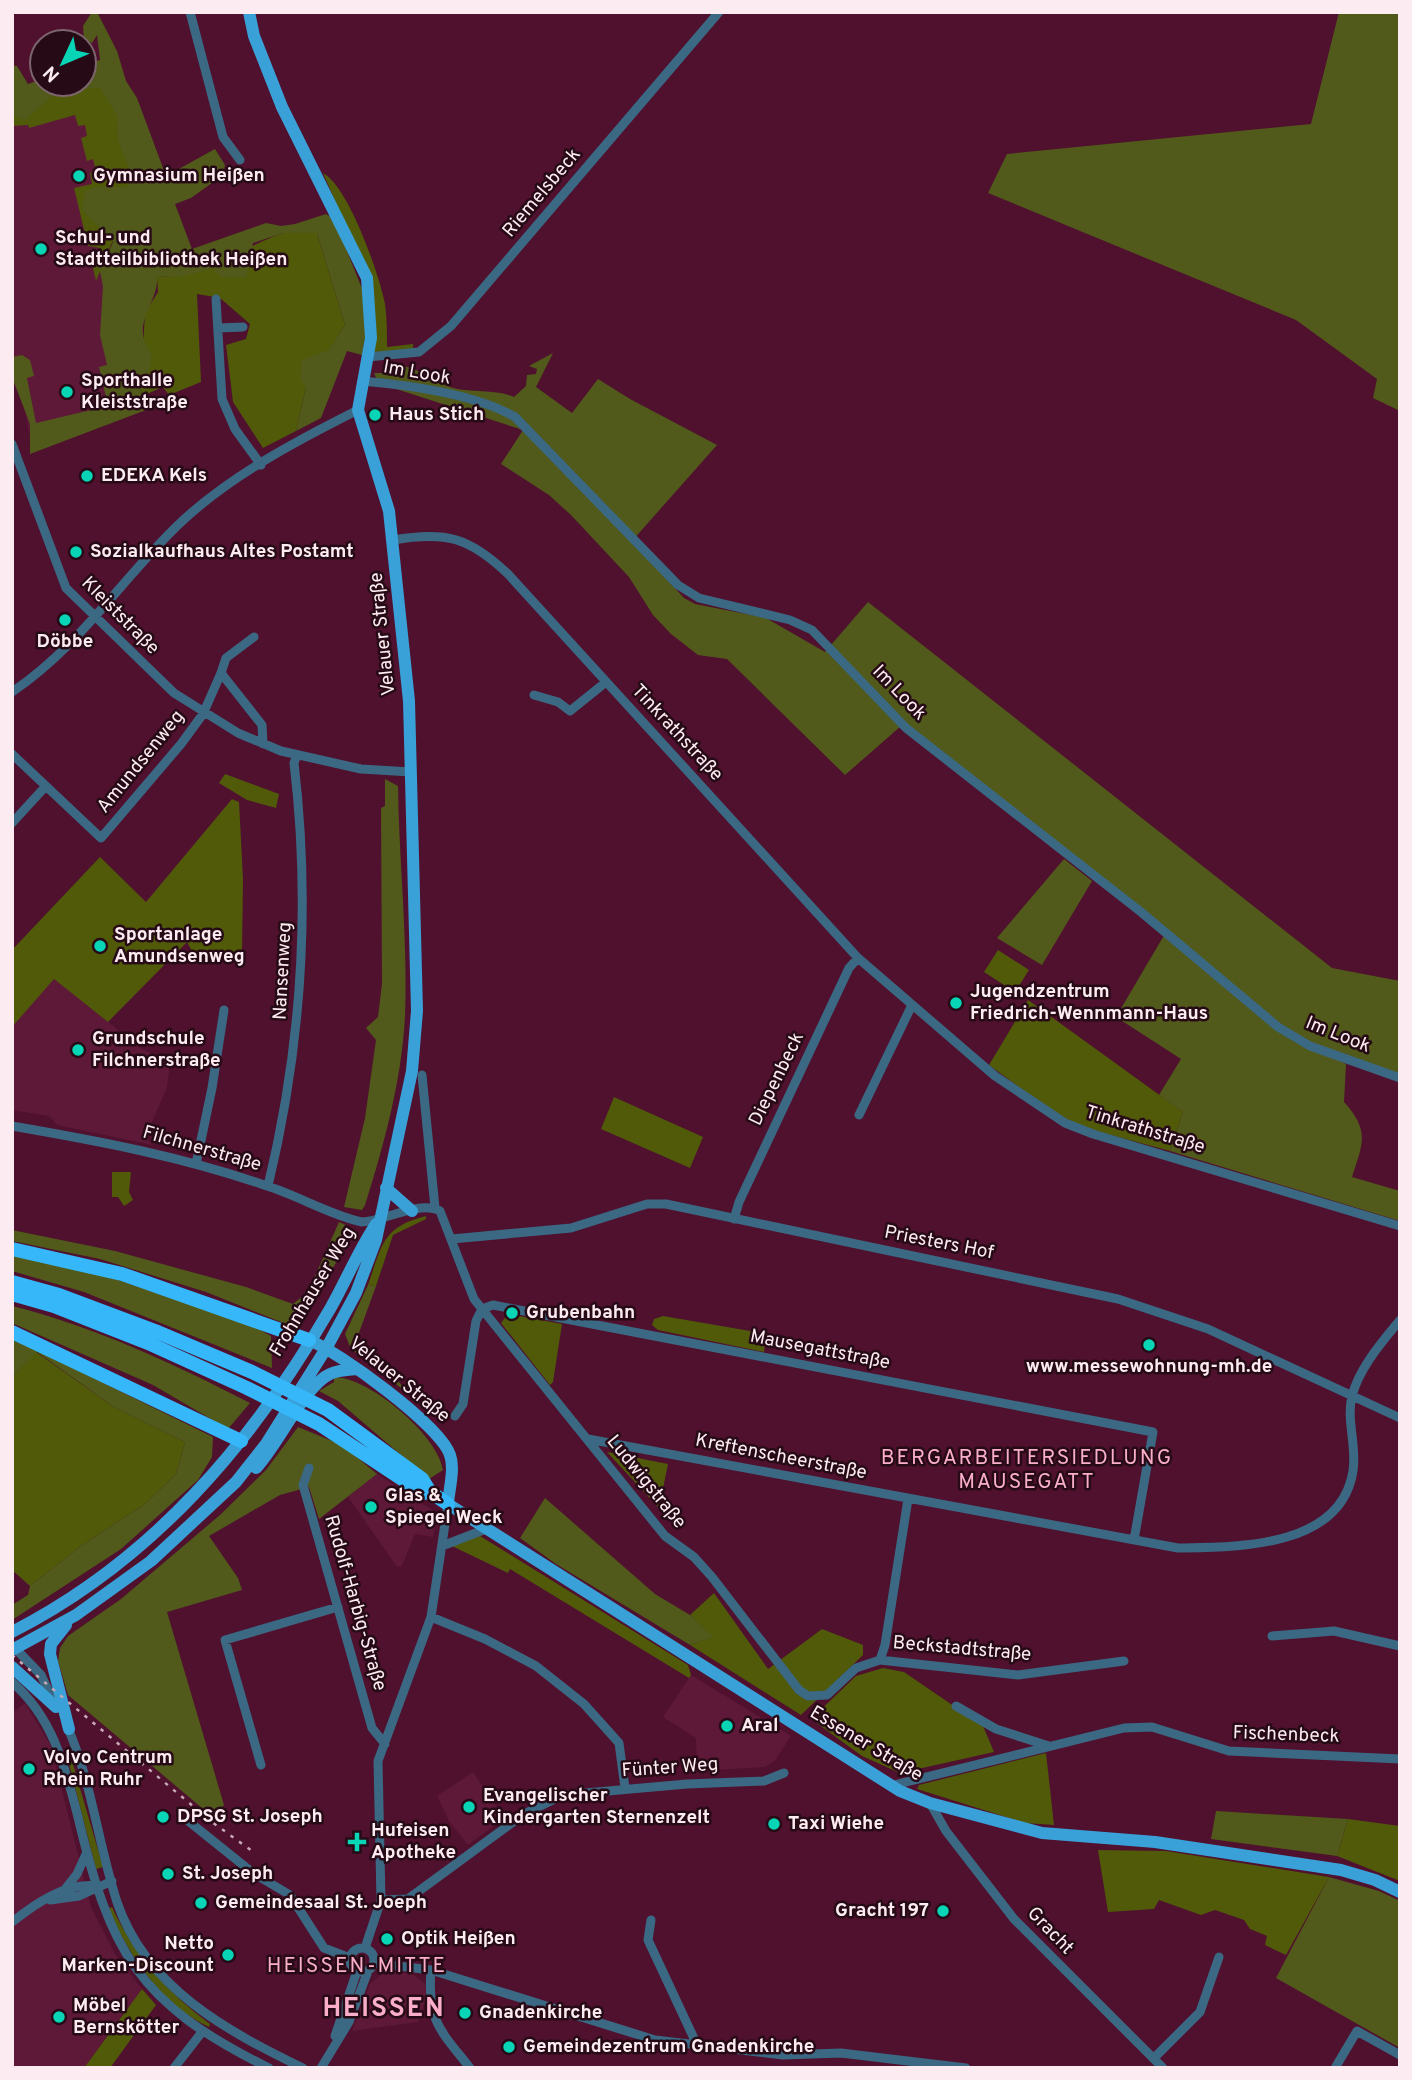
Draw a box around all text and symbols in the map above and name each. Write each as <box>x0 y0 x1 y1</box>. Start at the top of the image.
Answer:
north arrow <box>28 28 98 98</box>
text: N <box>39 60 66 87</box>
street label: Riemelsbeck <box>498 143 586 243</box>
place label: Gymnasium Heißen <box>93 164 265 188</box>
marker: Gymnasium Heißen <box>71 168 87 184</box>
place label: Schul- und Stadtteilbibliothek Heißen <box>55 226 287 272</box>
marker: Schul- und Stadtteilbibliothek Heißen <box>33 241 49 257</box>
street label: Im Look <box>381 355 453 391</box>
place label: Sporthalle Kleiststraße <box>81 369 188 415</box>
marker: Sporthalle Kleiststraße <box>59 384 75 400</box>
place label: Haus Stich <box>389 403 484 427</box>
marker: Haus Stich <box>367 407 383 423</box>
place label: EDEKA Kels <box>101 464 207 488</box>
marker: EDEKA Kels <box>79 468 95 484</box>
place label: Sozialkaufhaus Altes Postamt <box>90 540 354 564</box>
marker: Sozialkaufhaus Altes Postamt <box>68 544 84 560</box>
street label: Velauer Straße <box>365 571 401 697</box>
street label: Kleiststraße <box>76 572 164 660</box>
marker: Döbbe <box>57 612 73 628</box>
place label: Döbbe <box>37 630 93 654</box>
street label: Im Look <box>867 660 931 726</box>
street label: Tinkrathstraße <box>626 680 728 786</box>
street label: Amundsenweg <box>92 706 190 818</box>
street label: Nansenweg <box>268 921 298 1021</box>
place label: Sportanlage Amundsenweg <box>114 923 245 969</box>
marker: Sportanlage Amundsenweg <box>92 938 108 954</box>
place label: Jugendzentrum Friedrich-Wennmann-Haus <box>970 980 1208 1026</box>
marker: Jugendzentrum Friedrich-Wennmann-Haus <box>948 995 964 1011</box>
street label: Im Look <box>1302 1011 1374 1059</box>
place label: Grundschule Filchnerstraße <box>92 1027 221 1073</box>
street label: Diepenbeck <box>744 1028 810 1130</box>
marker: Grundschule Filchnerstraße <box>70 1042 86 1058</box>
street label: Tinkrathstraße <box>1082 1100 1208 1160</box>
street label: Filchnerstraße <box>140 1121 264 1177</box>
street label: Priesters Hof <box>882 1221 996 1265</box>
street label: Frohnhauser Weg <box>265 1223 361 1361</box>
place label: Grubenbahn <box>526 1301 635 1325</box>
marker: Grubenbahn <box>504 1305 520 1321</box>
street label: Mausegattstraße <box>748 1325 892 1375</box>
street label: Velauer Straße <box>343 1332 455 1428</box>
marker: www.messewohnung-mh.de <box>1141 1337 1157 1353</box>
place label: www.messewohnung-mh.de <box>1026 1355 1272 1379</box>
street label: Kreftenscheerstraße <box>693 1429 869 1485</box>
street label: Ludwigstraße <box>601 1430 691 1534</box>
district label: BERGARBEITERSIEDLUNG MAUSEGATT <box>881 1445 1173 1496</box>
place label: Glas & Spiegel Weck <box>385 1484 503 1530</box>
marker: Glas & Spiegel Weck <box>363 1499 379 1515</box>
street label: Rudolf-Harbig-Straße <box>318 1512 392 1694</box>
street label: Beckstadtstraße <box>892 1631 1032 1667</box>
street label: Essener Straße <box>805 1701 927 1787</box>
place label: Aral <box>741 1714 778 1738</box>
marker: Aral <box>719 1718 735 1734</box>
street label: Fischenbeck <box>1232 1721 1340 1749</box>
place label: Volvo Centrum Rhein Ruhr <box>43 1746 173 1792</box>
street label: Fünter Weg <box>621 1753 719 1783</box>
marker: Volvo Centrum Rhein Ruhr <box>21 1761 37 1777</box>
place label: Evangelischer Kindergarten Sternenzelt <box>483 1784 710 1830</box>
marker: Evangelischer Kindergarten Sternenzelt <box>461 1799 477 1815</box>
place label: DPSG St. Joseph <box>177 1805 323 1829</box>
marker: DPSG St. Joseph <box>155 1809 171 1825</box>
place label: Taxi Wiehe <box>788 1812 884 1836</box>
marker: Taxi Wiehe <box>766 1816 782 1832</box>
place label: Hufeisen Apotheke <box>371 1819 456 1865</box>
marker: Hufeisen Apotheke <box>349 1834 365 1850</box>
place label: St. Joseph <box>182 1862 273 1886</box>
marker: St. Joseph <box>160 1866 176 1882</box>
place label: Gemeindesaal St. Joeph <box>215 1891 427 1915</box>
marker: Gemeindesaal St. Joeph <box>193 1895 209 1911</box>
place label: Gracht 197 <box>835 1899 929 1923</box>
street label: Gracht <box>1021 1902 1079 1960</box>
marker: Gracht 197 <box>935 1903 951 1919</box>
place label: Optik Heißen <box>401 1927 516 1951</box>
marker: Optik Heißen <box>379 1931 395 1947</box>
place label: Netto Marken-Discount <box>62 1932 214 1978</box>
marker: Netto Marken-Discount <box>220 1947 236 1963</box>
district label: HEISSEN-MITTE <box>267 1953 447 1980</box>
district label: HEISSEN <box>322 1993 446 2026</box>
place label: Möbel Bernskötter <box>73 1994 180 2040</box>
place label: Gnadenkirche <box>479 2001 602 2025</box>
marker: Gnadenkirche <box>457 2005 473 2021</box>
marker: Möbel Bernskötter <box>51 2009 67 2025</box>
place label: Gemeindezentrum Gnadenkirche <box>523 2035 814 2059</box>
marker: Gemeindezentrum Gnadenkirche <box>501 2039 517 2055</box>

